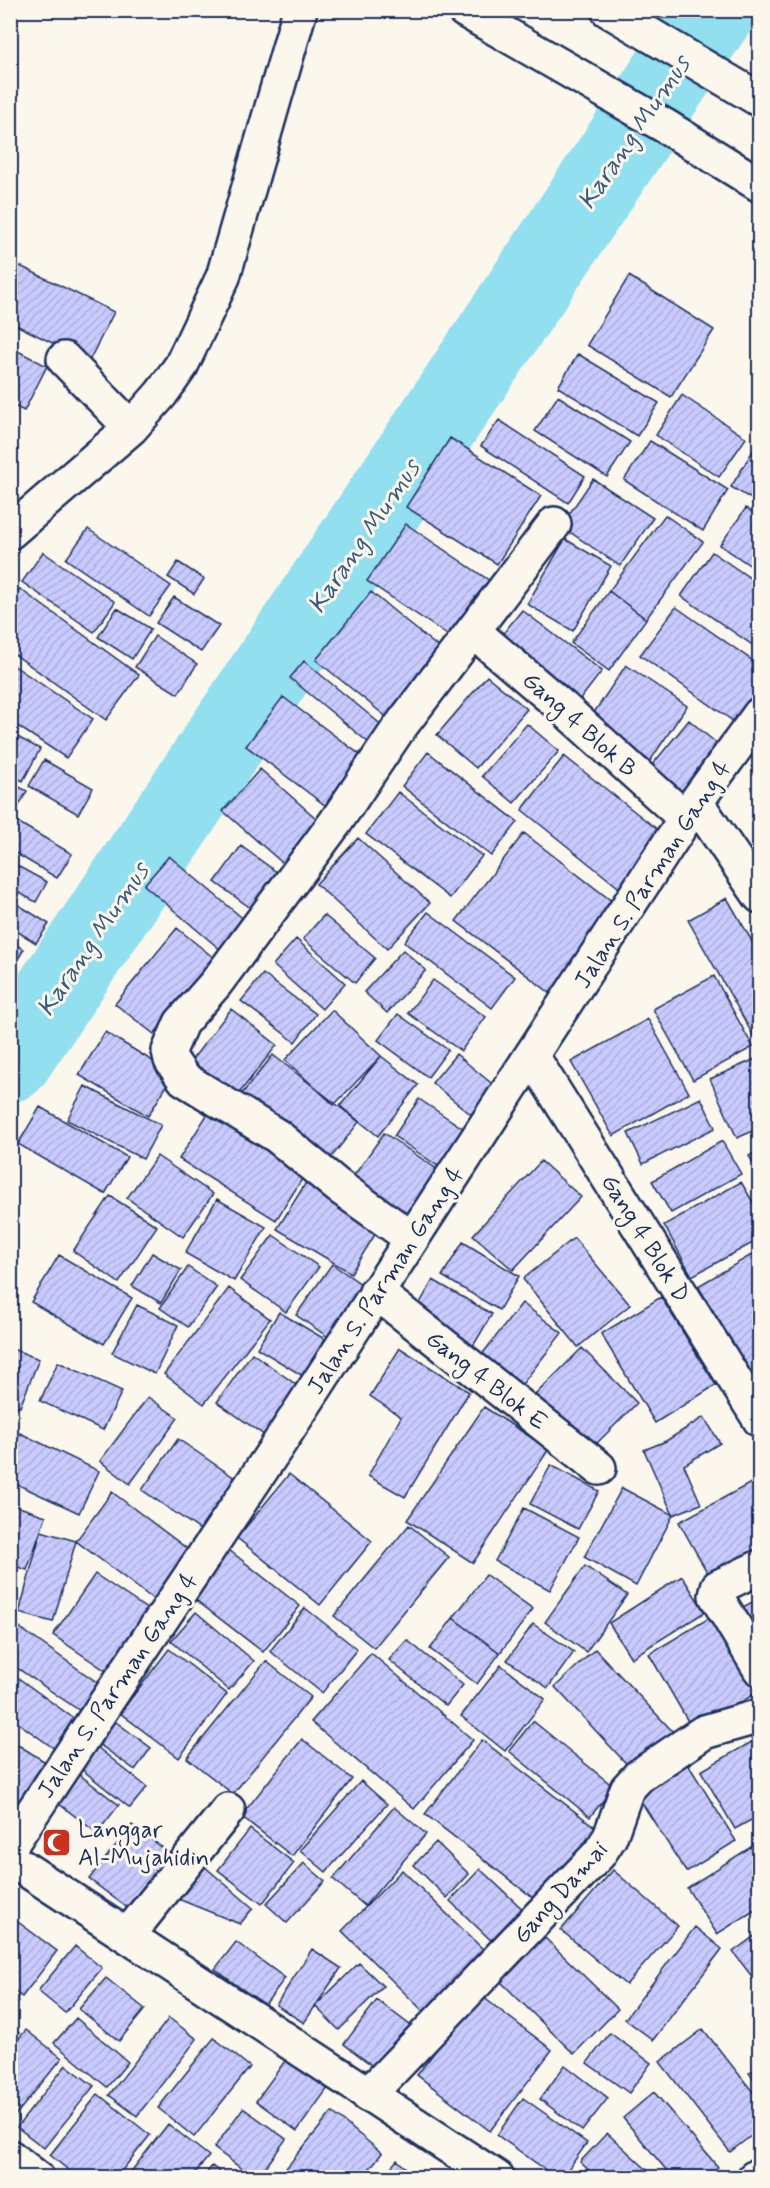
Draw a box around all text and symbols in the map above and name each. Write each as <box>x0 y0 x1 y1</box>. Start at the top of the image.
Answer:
water label: Karang Mumus <box>571 48 700 217</box>
water label: Karang Mumus <box>301 452 430 621</box>
street label: Gang 4 Blok B <box>514 665 643 786</box>
street label: Jalan S. Parman Gang 4 <box>568 755 739 995</box>
water label: Karang Mumus <box>30 855 159 1024</box>
street label: Jalan S. Parman Gang 4 <box>301 1161 472 1401</box>
street label: Gang 4 Blok D <box>591 1169 696 1310</box>
street label: Gang 4 Blok E <box>418 1324 553 1440</box>
street label: Jalan S. Parman Gang 4 <box>31 1567 206 1805</box>
place label: Langgar Al-Mujahidin <box>78 1815 209 1874</box>
mosque icon: Langgar Al-Mujahidin <box>41 1827 73 1859</box>
street label: Gang Damai <box>507 1835 617 1952</box>

